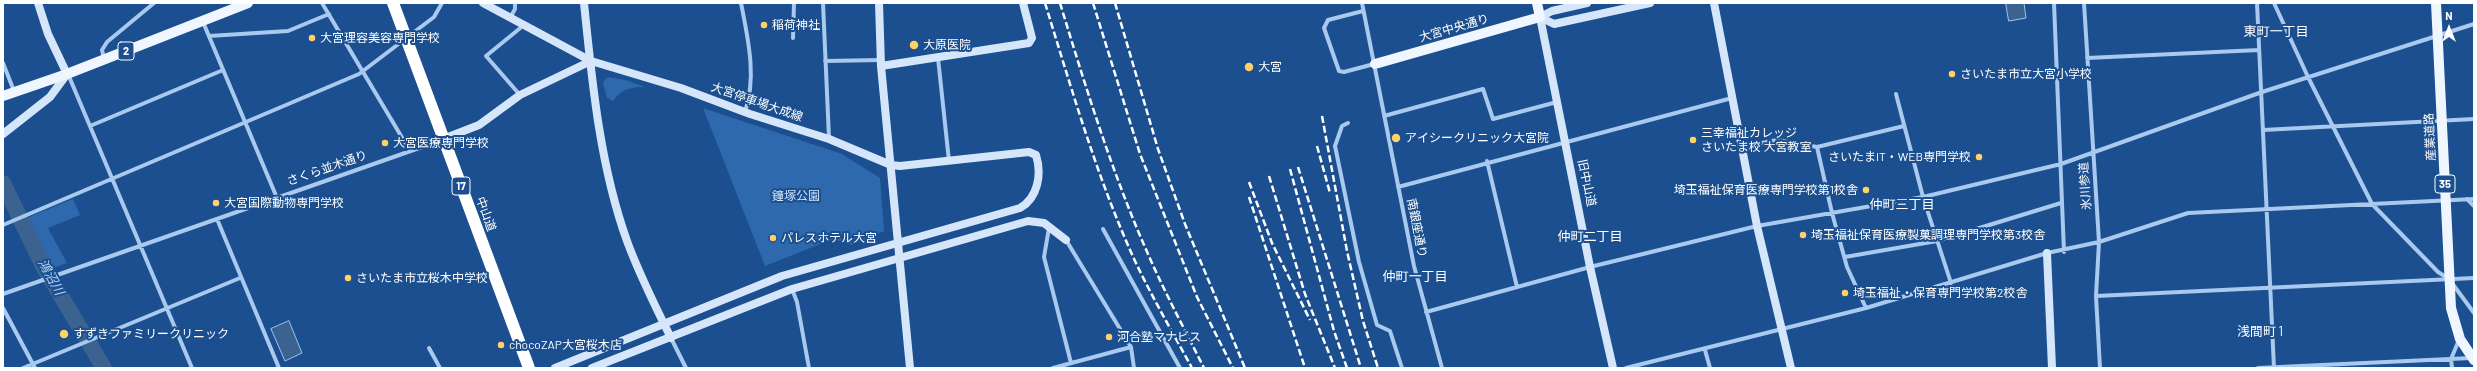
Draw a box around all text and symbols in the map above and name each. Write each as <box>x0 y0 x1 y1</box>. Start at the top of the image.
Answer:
north arrow <box>2429 8 2469 48</box>
text: N <box>2445 9 2453 22</box>
street label: 大宮中央通り <box>1417 11 1491 45</box>
place label: 稲荷神社 <box>772 18 820 32</box>
marker: 稲荷神社 <box>759 20 769 30</box>
district label: 東町一丁目 <box>2244 24 2308 40</box>
place label: 大宮理容美容専門学校 <box>320 31 440 45</box>
marker: 大宮理容美容専門学校 <box>307 33 317 43</box>
place label: 大原医院 <box>923 38 971 52</box>
marker: 大原医院 <box>908 39 920 51</box>
road number: 2 <box>118 42 134 60</box>
place label: 大宮 <box>1258 60 1282 74</box>
marker: 大宮 <box>1243 61 1255 73</box>
place label: さいたま市立大宮小学校 <box>1960 67 2092 81</box>
marker: さいたま市立大宮小学校 <box>1947 69 1957 79</box>
street label: 大宮停車場大成線 <box>709 80 805 124</box>
street label: 産業道路 <box>2422 113 2438 161</box>
place label: 三幸福祉カレッジ さいたま校 大宮教室 <box>1701 126 1811 154</box>
place label: アイシークリニック大宮院 <box>1405 131 1549 145</box>
marker: アイシークリニック大宮院 <box>1390 132 1402 144</box>
marker: 三幸福祉カレッジ さいたま校 大宮教室 <box>1688 135 1698 145</box>
place label: 大宮医療専門学校 <box>393 136 489 150</box>
marker: 大宮医療専門学校 <box>380 138 390 148</box>
street label: さくら並木通り <box>285 148 369 188</box>
place label: さいたまIT・WEB専門学校 <box>1828 150 1971 164</box>
marker: さいたまIT・WEB専門学校 <box>1974 152 1984 162</box>
street label: 旧中山道 <box>1575 158 1599 208</box>
street label: 氷川参道 <box>2076 162 2094 210</box>
road number: 35 <box>2435 175 2455 193</box>
road number: 17 <box>452 177 470 195</box>
place label: 埼玉福祉保育医療専門学校第1校舎 <box>1674 183 1858 197</box>
marker: 埼玉福祉保育医療専門学校第1校舎 <box>1861 185 1871 195</box>
park label: 鐘塚公園 <box>772 189 820 203</box>
street label: 中山道 <box>473 195 499 233</box>
place label: 大宮国際動物専門学校 <box>224 196 344 210</box>
street label: 南銀座通り <box>1404 197 1430 259</box>
district label: 仲町三丁目 <box>1870 197 1934 213</box>
marker: 大宮国際動物専門学校 <box>211 198 221 208</box>
place label: 埼玉福祉保育医療製菓調理専門学校第3校舎 <box>1811 228 2045 242</box>
district label: 仲町二丁目 <box>1558 229 1622 245</box>
marker: 埼玉福祉保育医療製菓調理専門学校第3校舎 <box>1798 230 1808 240</box>
place label: パレスホテル大宮 <box>781 231 877 245</box>
marker: パレスホテル大宮 <box>768 233 778 243</box>
water label: 鴻沼川 <box>35 256 67 298</box>
district label: 仲町一丁目 <box>1383 269 1447 285</box>
place label: さいたま市立桜木中学校 <box>356 271 488 285</box>
marker: さいたま市立桜木中学校 <box>343 273 353 283</box>
place label: 埼玉福祉・保育専門学校第2校舎 <box>1853 286 2027 300</box>
marker: 埼玉福祉・保育専門学校第2校舎 <box>1840 288 1850 298</box>
district label: 浅間町 1 <box>2237 324 2283 340</box>
place label: すずきファミリークリニック <box>73 327 229 341</box>
marker: すずきファミリークリニック <box>58 328 70 340</box>
place label: 河合塾マナビス <box>1117 330 1201 344</box>
marker: 河合塾マナビス <box>1104 332 1114 342</box>
place label: chocoZAP大宮桜木店 <box>509 338 622 352</box>
marker: chocoZAP大宮桜木店 <box>496 340 506 350</box>

